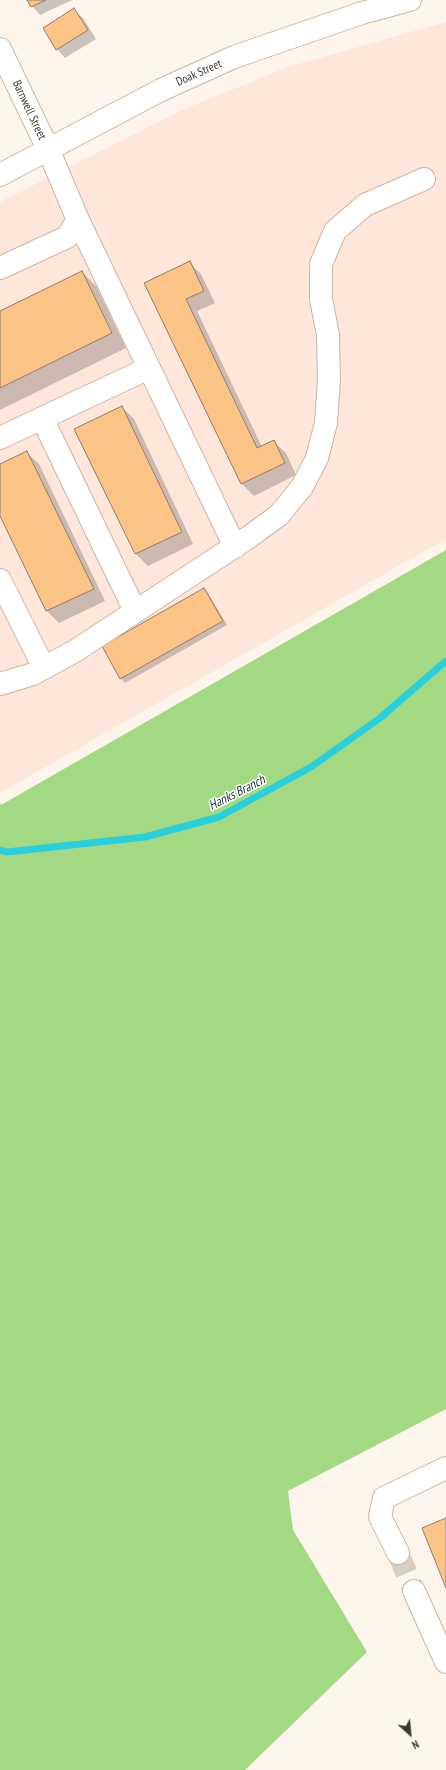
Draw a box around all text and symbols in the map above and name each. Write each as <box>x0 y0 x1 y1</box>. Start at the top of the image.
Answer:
street label: Doak Street <box>174 57 224 89</box>
street label: Barnwell Street <box>9 78 49 142</box>
water label: Hanks Branch <box>206 772 268 814</box>
north arrow <box>390 1714 430 1754</box>
text: N <box>410 1737 421 1752</box>

